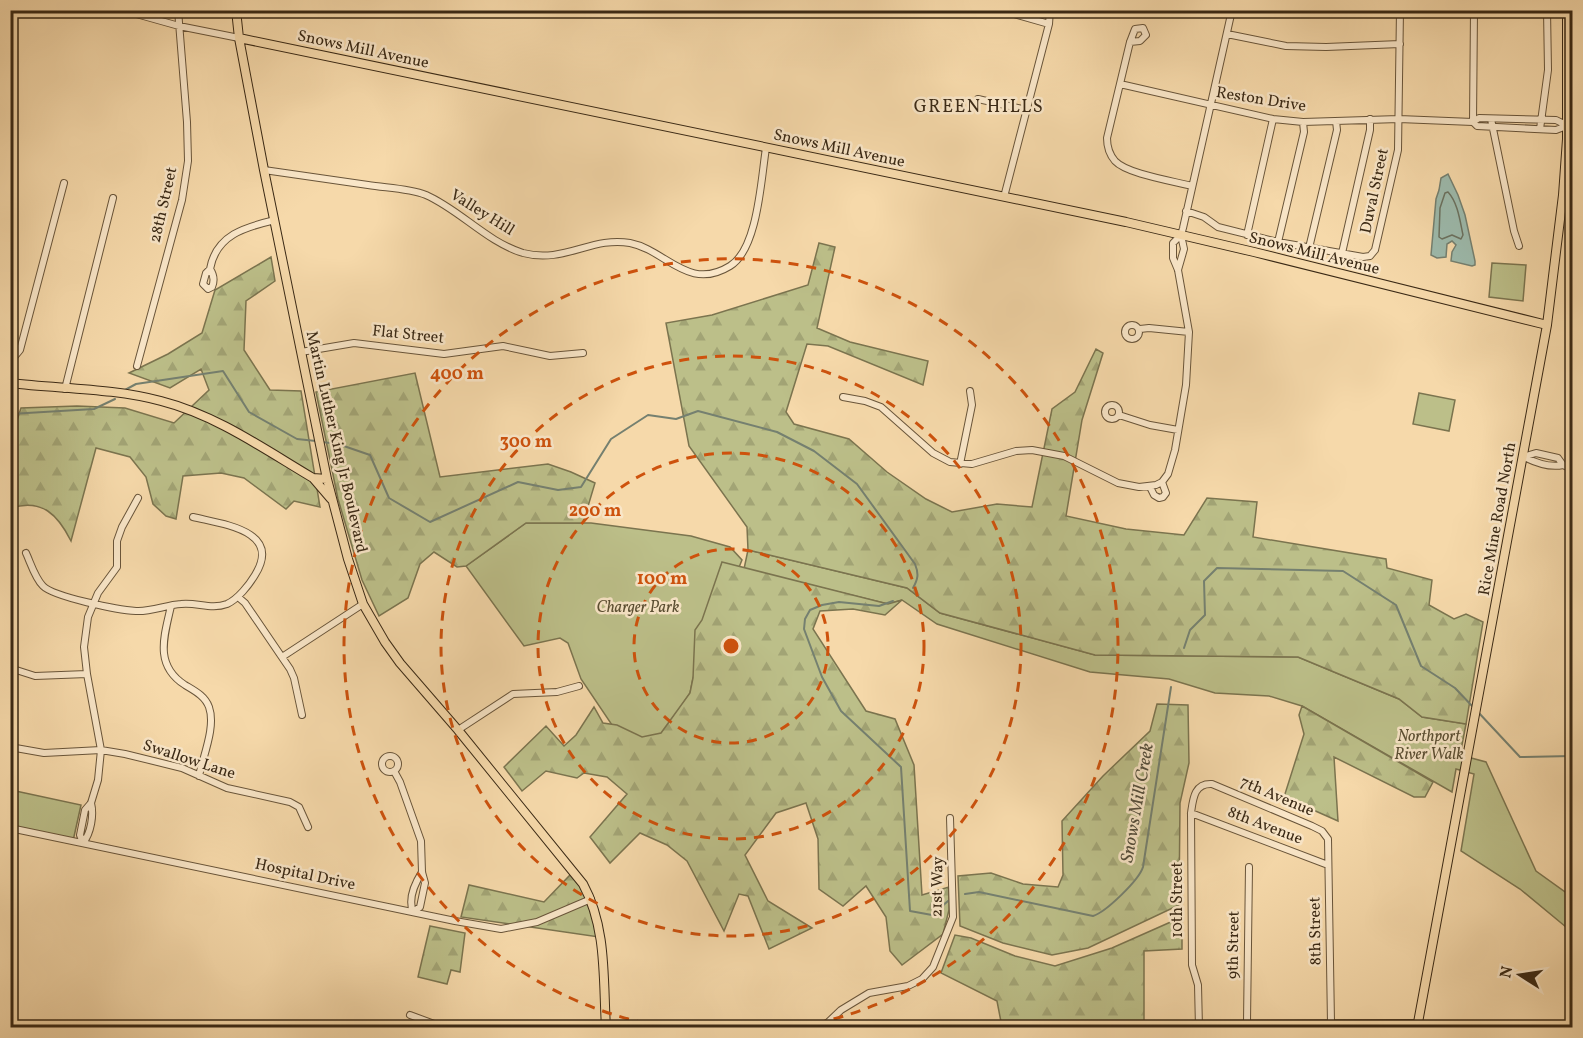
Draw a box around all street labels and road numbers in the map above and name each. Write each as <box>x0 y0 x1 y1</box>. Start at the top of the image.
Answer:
street label: Snows Mill Avenue <box>295 25 431 75</box>
street label: Reston Drive <box>1214 82 1308 118</box>
street label: Snows Mill Avenue <box>771 124 907 174</box>
street label: Duval Street <box>1355 146 1395 236</box>
street label: 28th Street <box>145 165 183 245</box>
street label: Valley Hill <box>446 185 519 242</box>
street label: Snows Mill Avenue <box>1246 227 1382 281</box>
street label: Flat Street <box>371 320 445 350</box>
street label: Martin Luther King Jr Boulevard <box>300 329 372 555</box>
street label: Rice Mine Road North <box>1474 441 1522 597</box>
street label: Swallow Lane <box>140 735 238 785</box>
street label: 7th Avenue <box>1237 772 1317 822</box>
street label: 8th Avenue <box>1224 802 1306 850</box>
street label: Hospital Drive <box>253 854 357 896</box>
street label: 21st Way <box>926 856 950 918</box>
street label: 10th Street <box>1167 862 1189 938</box>
street label: 8th Street <box>1304 896 1328 965</box>
street label: 9th Street <box>1222 910 1246 979</box>

